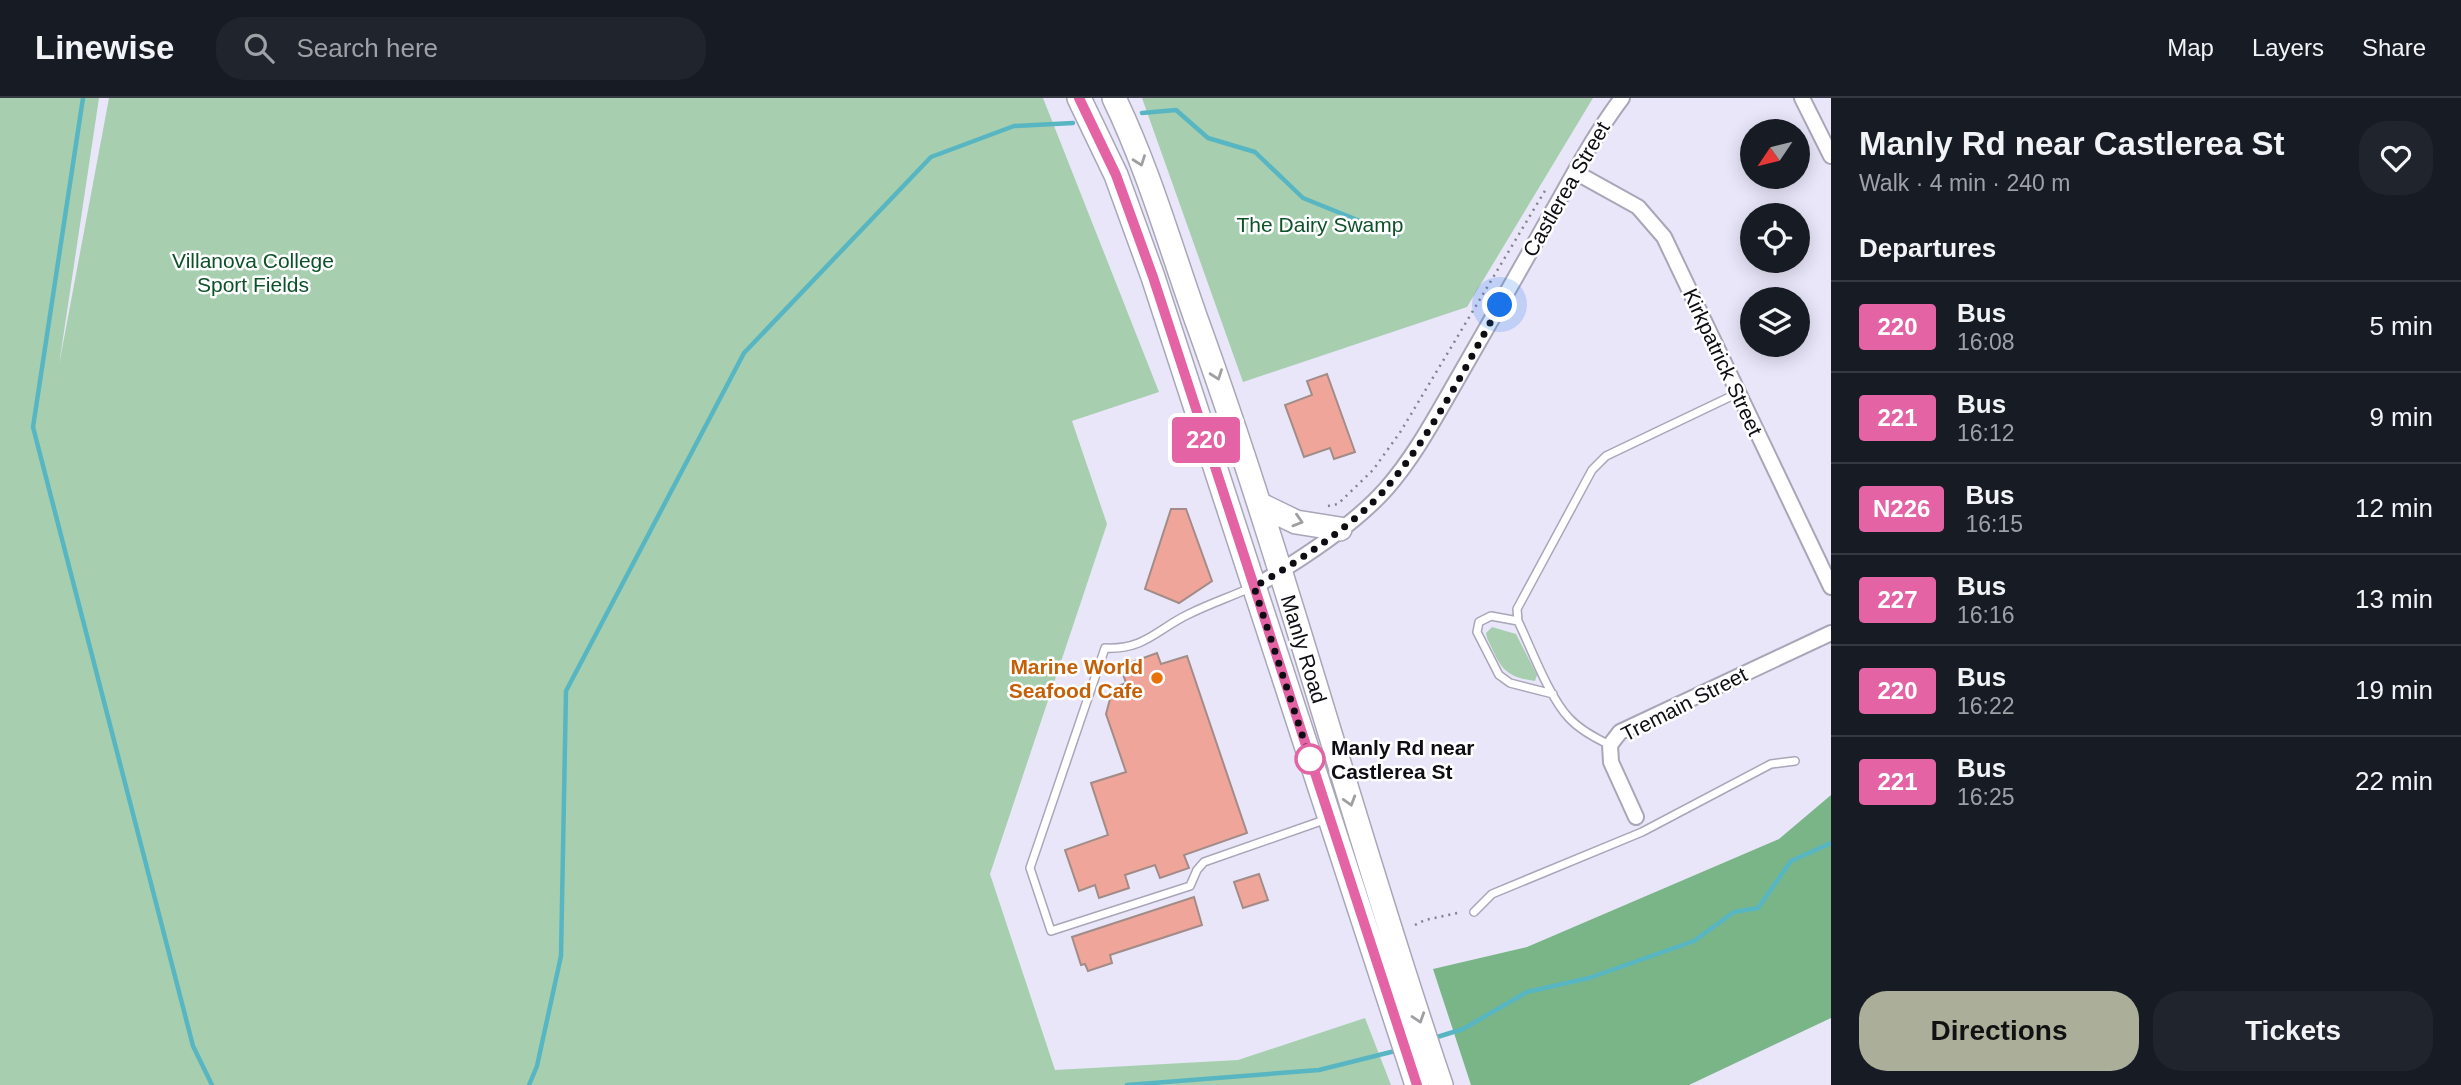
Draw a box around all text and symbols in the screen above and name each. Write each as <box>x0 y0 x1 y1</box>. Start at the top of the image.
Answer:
search box <box>216 17 706 80</box>
text: Linewise <box>35 29 174 66</box>
icon: search <box>240 29 278 67</box>
text: Search here <box>296 33 438 63</box>
text: Map <box>2167 34 2214 61</box>
text: Layers <box>2252 34 2324 61</box>
text: Share <box>2362 34 2426 61</box>
street label: Castlerea Street <box>1518 117 1614 260</box>
north arrow <box>1740 119 1810 189</box>
map controls <box>1740 119 1810 357</box>
button: heart <box>2359 121 2433 195</box>
text: Manly Rd near Castlerea St <box>1859 125 2285 162</box>
one-way arrow <box>1131 155 1145 167</box>
text: Walk · 4 min · 240 m <box>1859 170 2070 196</box>
button: locate <box>1740 203 1810 273</box>
park label: The Dairy Swamp <box>1237 213 1403 236</box>
text: Departures <box>1859 233 1996 263</box>
park label: Villanova College Sport Fields <box>172 249 334 296</box>
street label: Kirkpatrick Street <box>1679 285 1767 439</box>
your location <box>1482 287 1517 322</box>
button: layers <box>1740 287 1810 357</box>
text: Bus <box>1957 298 2006 328</box>
text: 5 min <box>2369 311 2433 341</box>
text: 220 <box>1877 313 1918 340</box>
text: 16:08 <box>1957 329 2015 355</box>
one-way arrow <box>1209 369 1223 381</box>
text: Bus <box>1957 389 2006 419</box>
text: 9 min <box>2369 402 2433 432</box>
text: 221 <box>1877 404 1918 431</box>
line badge: 220 <box>1166 417 1246 463</box>
text: 16:12 <box>1957 420 2015 446</box>
text: 220 <box>1186 426 1226 453</box>
text: Bus <box>1965 480 2015 510</box>
text: 12 min <box>2355 493 2433 523</box>
text: N226 <box>1873 495 1930 522</box>
text: 16:15 <box>1965 511 2023 537</box>
one-way arrow <box>1292 512 1304 527</box>
text: Bus <box>1957 571 2006 601</box>
text: 13 min <box>2355 584 2433 614</box>
text: 227 <box>1877 586 1918 613</box>
street label: Manly Road <box>1277 592 1331 706</box>
text: 16:16 <box>1957 602 2015 628</box>
place label: Marine World Seafood Cafe <box>1009 655 1143 702</box>
street label: Tremain Street <box>1617 662 1751 746</box>
text: Bus <box>1957 662 2006 692</box>
marker: Marine World Seafood Cafe <box>1149 670 1165 686</box>
text: 19 min <box>2355 675 2433 705</box>
text: 220 <box>1877 677 1918 704</box>
text: 16:22 <box>1957 693 2015 719</box>
place label: Manly Rd near Castlerea St <box>1331 736 1475 783</box>
marker: Manly Rd near Castlerea St <box>1295 744 1325 774</box>
text: Bus <box>1957 753 2006 783</box>
text: 22 min <box>2355 766 2433 796</box>
text: 221 <box>1877 768 1918 795</box>
text: 16:25 <box>1957 784 2015 810</box>
one-way arrow <box>1341 795 1356 807</box>
button: Directions <box>1859 991 2139 1071</box>
button: Tickets <box>2153 991 2433 1071</box>
one-way arrow <box>1410 1011 1425 1023</box>

